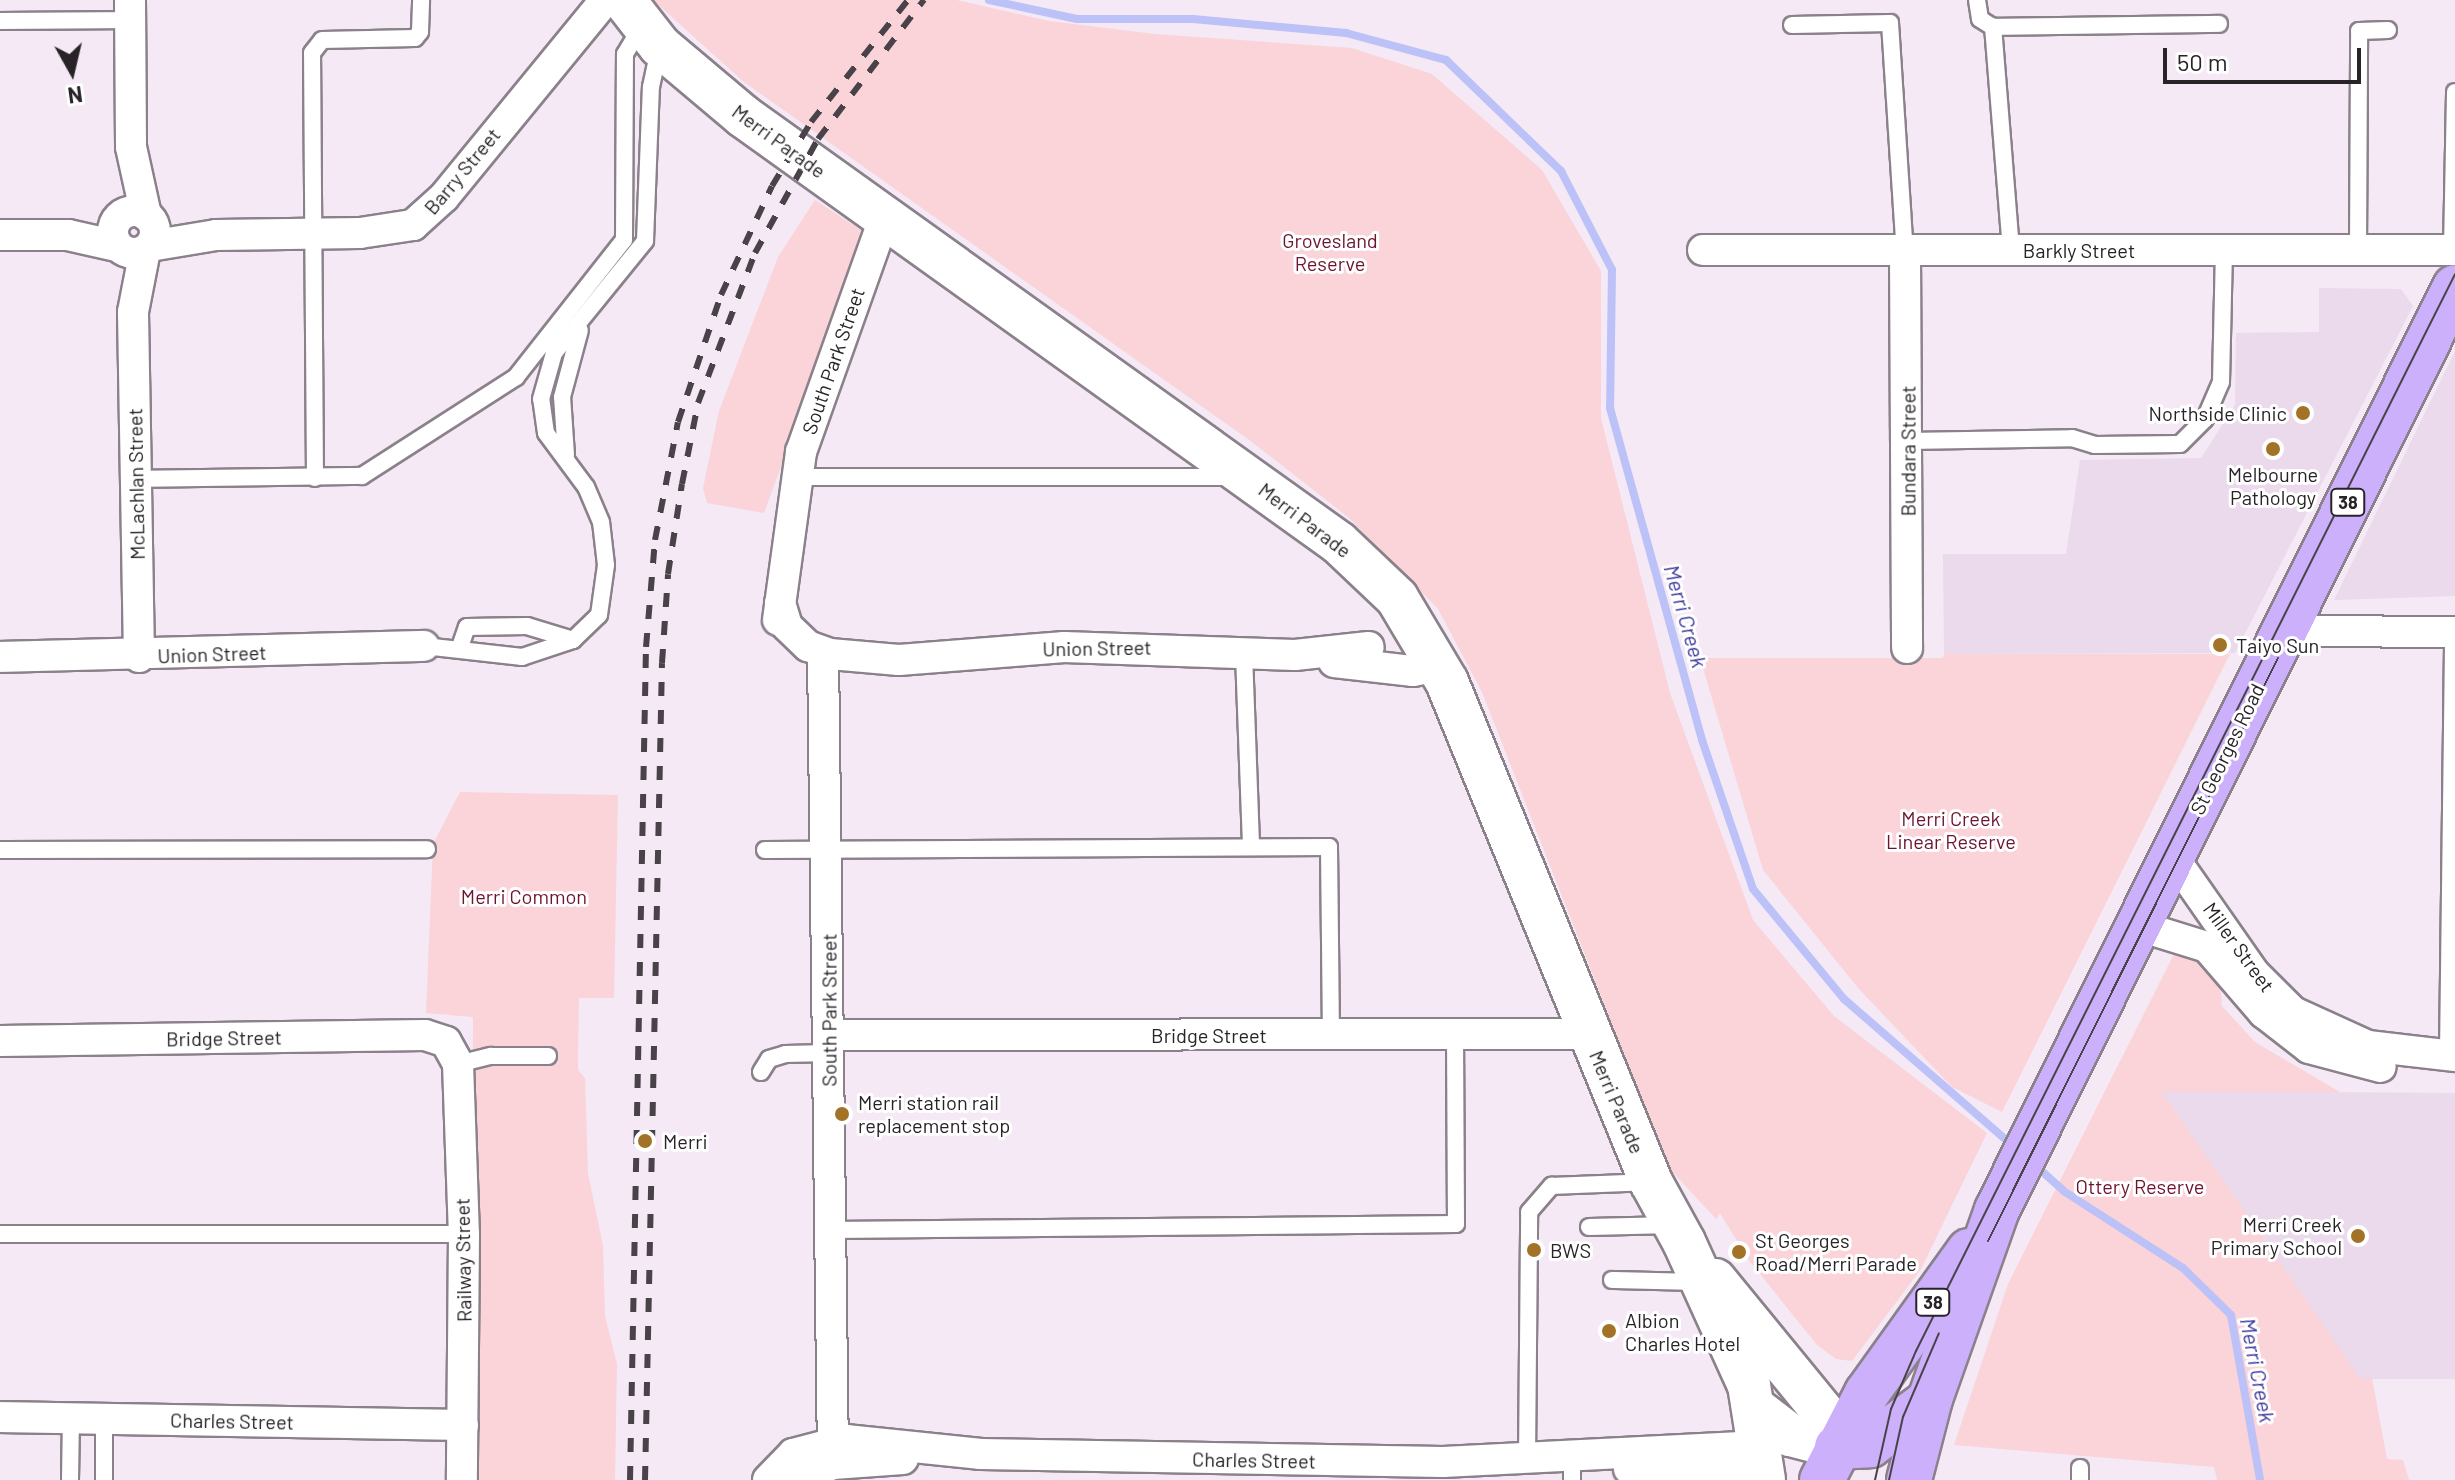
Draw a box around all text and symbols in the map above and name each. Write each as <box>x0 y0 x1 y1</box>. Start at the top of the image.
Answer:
north arrow <box>32 32 112 112</box>
scale bar <box>2167 32 2365 82</box>
text: 50 m <box>2177 47 2228 76</box>
text: N <box>66 82 84 110</box>
street label: Merri Parade <box>728 99 830 183</box>
street label: Barry Street <box>419 123 505 219</box>
park label: Grovesland Reserve <box>1282 228 1378 275</box>
street label: Barkly Street <box>2023 238 2135 262</box>
street label: South Park Street <box>797 285 869 437</box>
street label: Bundara Street <box>1896 386 1920 516</box>
place label: Northside Clinic <box>2149 401 2287 425</box>
marker: Northside Clinic <box>2294 404 2312 422</box>
street label: McLachlan Street <box>123 408 149 560</box>
marker: Melbourne Pathology <box>2264 440 2282 458</box>
place label: Melbourne Pathology <box>2228 462 2318 509</box>
street label: Merri Parade <box>1254 477 1356 563</box>
road number: 38 <box>2330 488 2366 516</box>
water label: Merri Creek <box>1659 561 1713 671</box>
place label: Taiyo Sun <box>2236 633 2319 657</box>
street label: Union Street <box>1042 635 1152 661</box>
marker: Taiyo Sun <box>2211 636 2229 654</box>
street label: Union Street <box>157 640 267 668</box>
street label: St Georges Road <box>2185 680 2269 818</box>
park label: Merri Creek Linear Reserve <box>1886 807 2016 854</box>
park label: Merri Common <box>461 884 587 908</box>
street label: Miller Street <box>2198 897 2280 997</box>
street label: South Park Street <box>817 933 841 1087</box>
street label: Bridge Street <box>1151 1023 1267 1047</box>
street label: Bridge Street <box>166 1025 282 1051</box>
street label: Merri Parade <box>1585 1047 1649 1157</box>
place label: Merri station rail replacement stop <box>858 1090 1010 1137</box>
marker: Merri station rail replacement stop <box>833 1105 851 1123</box>
place label: Merri <box>663 1129 708 1153</box>
marker: Merri <box>634 1130 656 1152</box>
park label: Ottery Reserve <box>2075 1174 2205 1198</box>
street label: Railway Street <box>450 1198 476 1322</box>
place label: Merri Creek Primary School <box>2211 1212 2342 1259</box>
marker: Merri Creek Primary School <box>2349 1227 2367 1245</box>
place label: St Georges Road/Merri Parade <box>1755 1228 1917 1275</box>
place label: BWS <box>1550 1238 1591 1262</box>
marker: BWS <box>1525 1241 1543 1259</box>
marker: St Georges Road/Merri Parade <box>1730 1243 1748 1261</box>
road number: 38 <box>1915 1288 1951 1316</box>
place label: Albion Charles Hotel <box>1625 1308 1740 1355</box>
water label: Merri Creek <box>2235 1315 2281 1425</box>
marker: Albion Charles Hotel <box>1600 1322 1618 1340</box>
street label: Charles Street <box>170 1408 294 1434</box>
street label: Charles Street <box>1192 1447 1316 1473</box>

